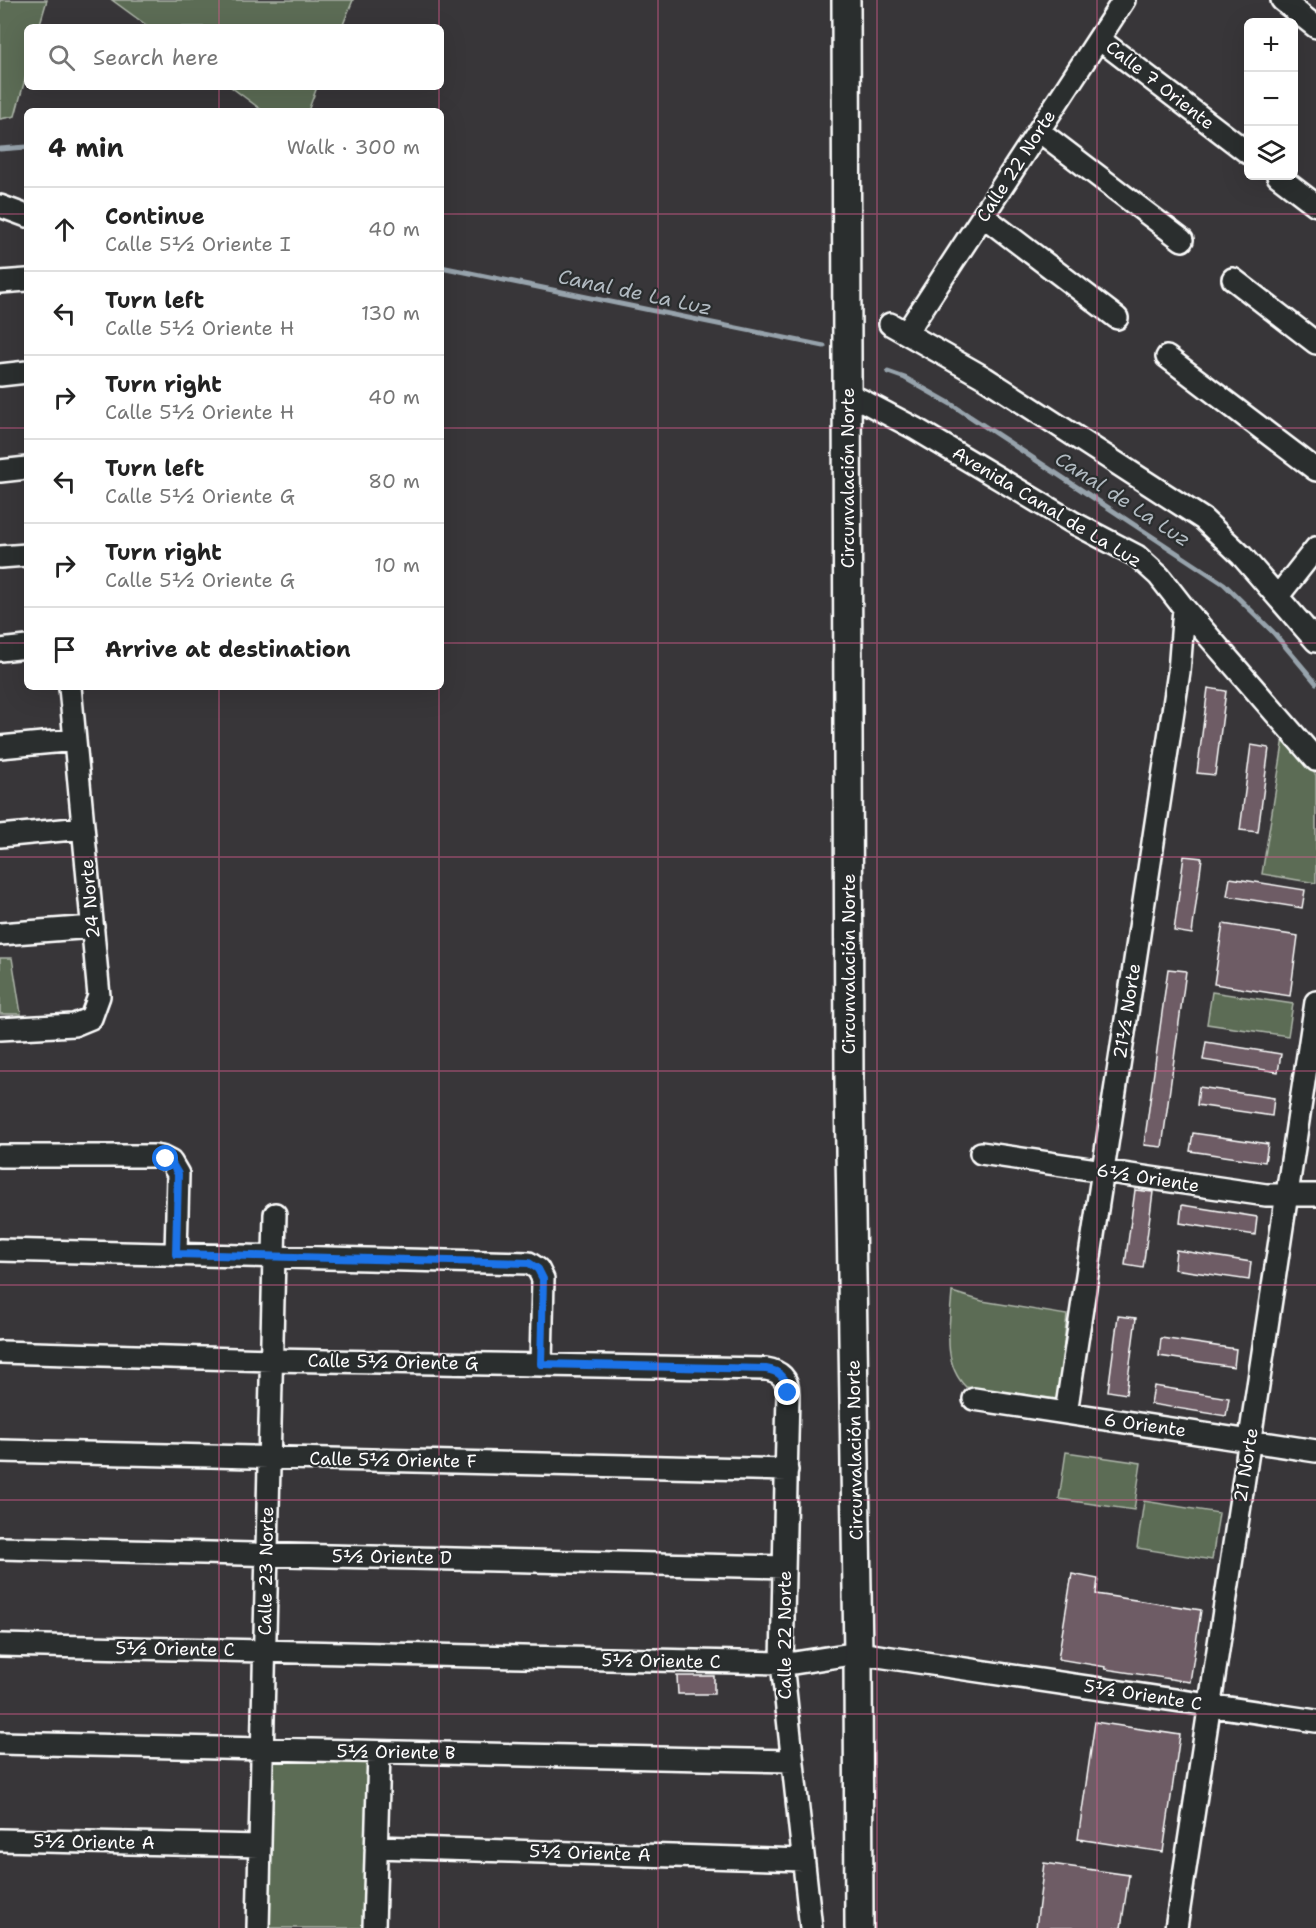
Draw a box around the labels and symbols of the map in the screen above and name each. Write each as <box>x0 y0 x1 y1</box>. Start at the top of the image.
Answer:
street label: Calle 7 Oriente <box>1101 35 1219 135</box>
street label: Calle 22 Norte <box>971 105 1061 227</box>
water label: Canal de La Luz <box>556 263 714 321</box>
street label: Circunvalación Norte <box>836 388 860 568</box>
street label: Avenida Canal de La Luz <box>948 441 1146 573</box>
water label: Canal de La Luz <box>1050 445 1196 553</box>
street label: 24 Norte <box>75 858 105 940</box>
street label: Circunvalación Norte <box>837 874 861 1054</box>
street label: 21½ Norte <box>1108 962 1146 1060</box>
route start <box>152 1145 178 1171</box>
street label: 6½ Oriente <box>1095 1158 1201 1198</box>
street label: Calle 5½ Oriente G <box>307 1349 479 1375</box>
street label: Circunvalación Norte <box>841 1359 869 1541</box>
route end <box>774 1379 800 1405</box>
street label: 6 Oriente <box>1102 1407 1188 1443</box>
street label: 21 Norte <box>1228 1426 1264 1504</box>
street label: Calle 5½ Oriente F <box>309 1447 477 1473</box>
street label: Calle 23 Norte <box>253 1506 279 1636</box>
street label: 5½ Oriente D <box>332 1544 452 1570</box>
street label: Calle 22 Norte <box>773 1570 797 1700</box>
street label: 5½ Oriente C <box>115 1636 235 1662</box>
street label: 5½ Oriente C <box>601 1648 721 1674</box>
street label: 5½ Oriente C <box>1082 1674 1204 1716</box>
street label: 5½ Oriente B <box>336 1739 456 1765</box>
street label: 5½ Oriente A <box>33 1829 155 1855</box>
street label: 5½ Oriente A <box>529 1839 651 1867</box>

